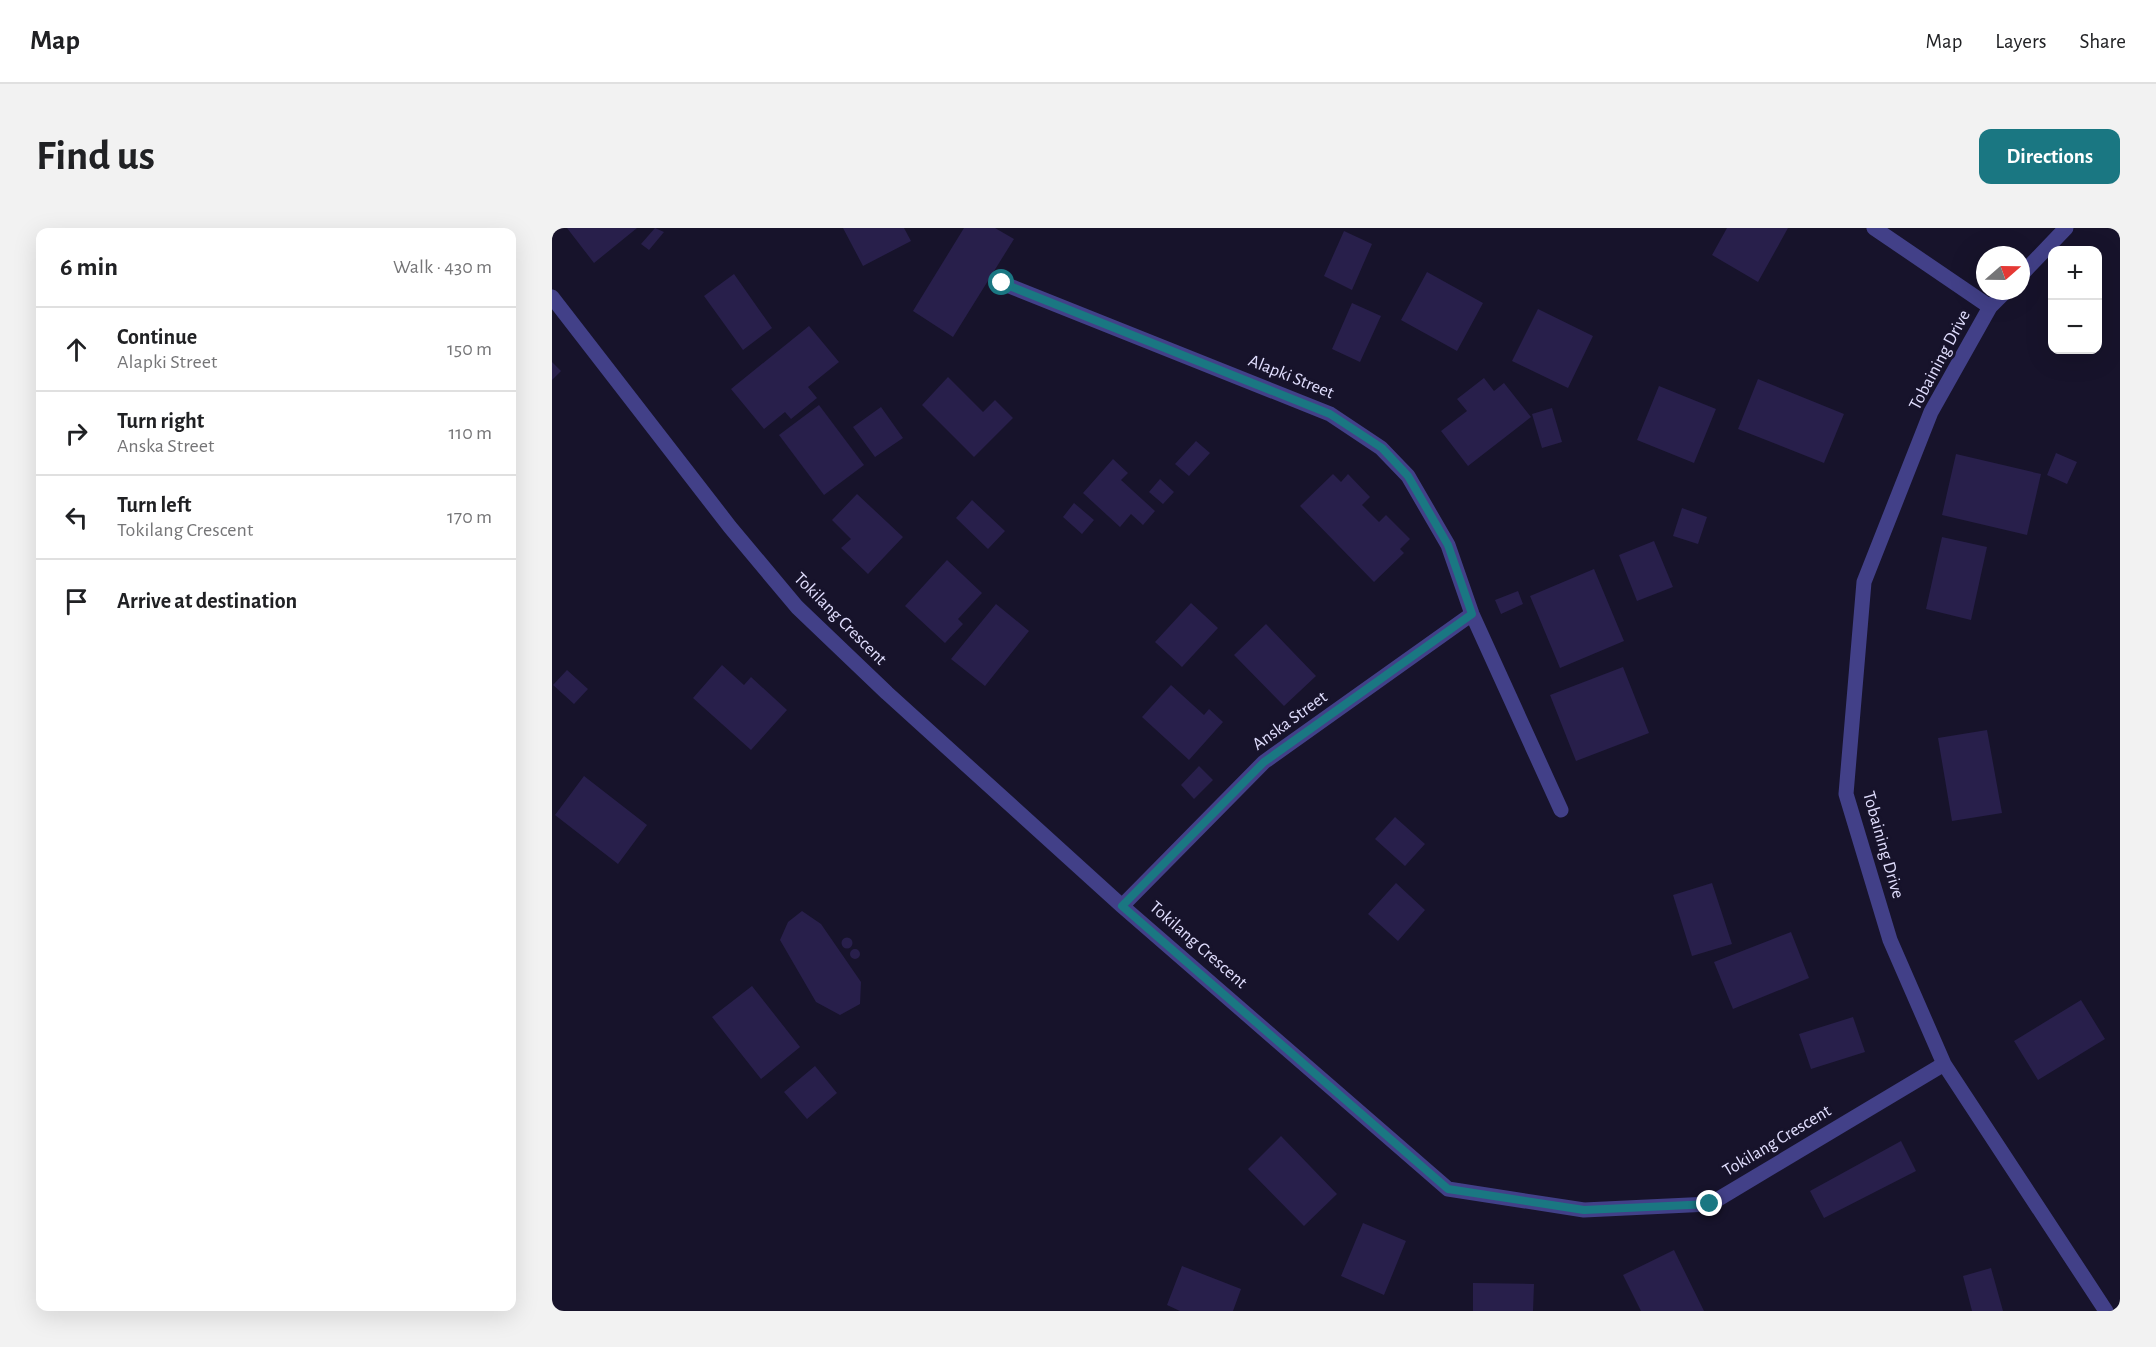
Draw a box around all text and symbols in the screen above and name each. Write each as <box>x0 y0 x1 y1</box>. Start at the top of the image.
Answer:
text: Map <box>30 27 80 55</box>
text: Map <box>1926 31 1962 52</box>
text: Layers <box>1995 31 2046 52</box>
text: Share <box>2079 31 2126 52</box>
button: Directions <box>1979 129 2120 184</box>
text: Find us <box>36 135 155 177</box>
north arrow <box>1976 246 2030 300</box>
map controls <box>2048 246 2102 354</box>
button: + <box>2048 246 2102 300</box>
text: 6 min <box>60 254 118 280</box>
text: Walk · 430 m <box>393 257 492 277</box>
route start <box>988 269 1014 295</box>
button: − <box>2048 300 2102 354</box>
street label: Tobaining Drive <box>1906 307 1974 413</box>
text: Continue <box>117 326 197 348</box>
icon: ahead <box>60 333 93 366</box>
text: 150 m <box>447 339 492 359</box>
text: Alapki Street <box>117 352 217 372</box>
street label: Alapki Street <box>1246 352 1336 402</box>
text: Turn right <box>117 410 204 432</box>
icon: right <box>60 417 93 450</box>
text: 110 m <box>448 423 492 443</box>
text: Anska Street <box>117 436 214 456</box>
text: Turn left <box>117 494 191 516</box>
icon: left <box>60 501 93 534</box>
text: 170 m <box>447 507 492 527</box>
text: Tokilang Crescent <box>117 520 253 540</box>
street label: Tokilang Crescent <box>790 569 890 669</box>
icon: arrive <box>60 585 93 618</box>
text: Arrive at destination <box>117 590 297 612</box>
street label: Anska Street <box>1249 688 1331 754</box>
street label: Tobaining Drive <box>1859 789 1907 901</box>
street label: Tokilang Crescent <box>1146 898 1250 992</box>
street label: Tokilang Crescent <box>1720 1102 1834 1180</box>
route end <box>1696 1190 1722 1216</box>

